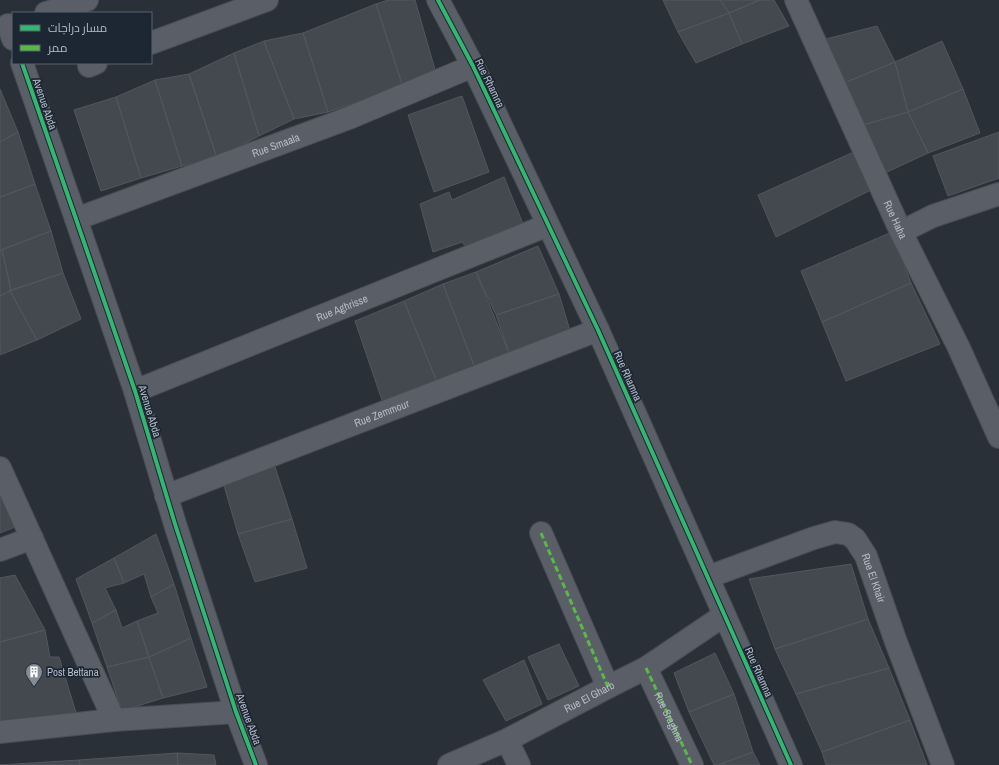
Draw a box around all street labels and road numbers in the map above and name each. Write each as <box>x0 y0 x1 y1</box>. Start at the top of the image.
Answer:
street label: Rue Rhamna <box>472 56 508 110</box>
street label: Avenue Abda <box>29 75 60 132</box>
street label: Rue Smaala <box>250 130 302 160</box>
street label: Rue Haha <box>881 198 910 241</box>
street label: Rue Aghrisse <box>314 291 370 324</box>
street label: Rue Rhamna <box>611 349 645 403</box>
street label: Avenue Abda <box>135 382 165 439</box>
street label: Rue Zemmour <box>352 396 411 430</box>
street label: Rue El Khair <box>859 551 889 604</box>
street label: Rue Rhamna <box>742 645 776 699</box>
street label: Rue El Gharb <box>562 678 617 716</box>
street label: Rue Sraghna <box>651 690 687 744</box>
street label: Avenue Abda <box>233 691 265 747</box>

